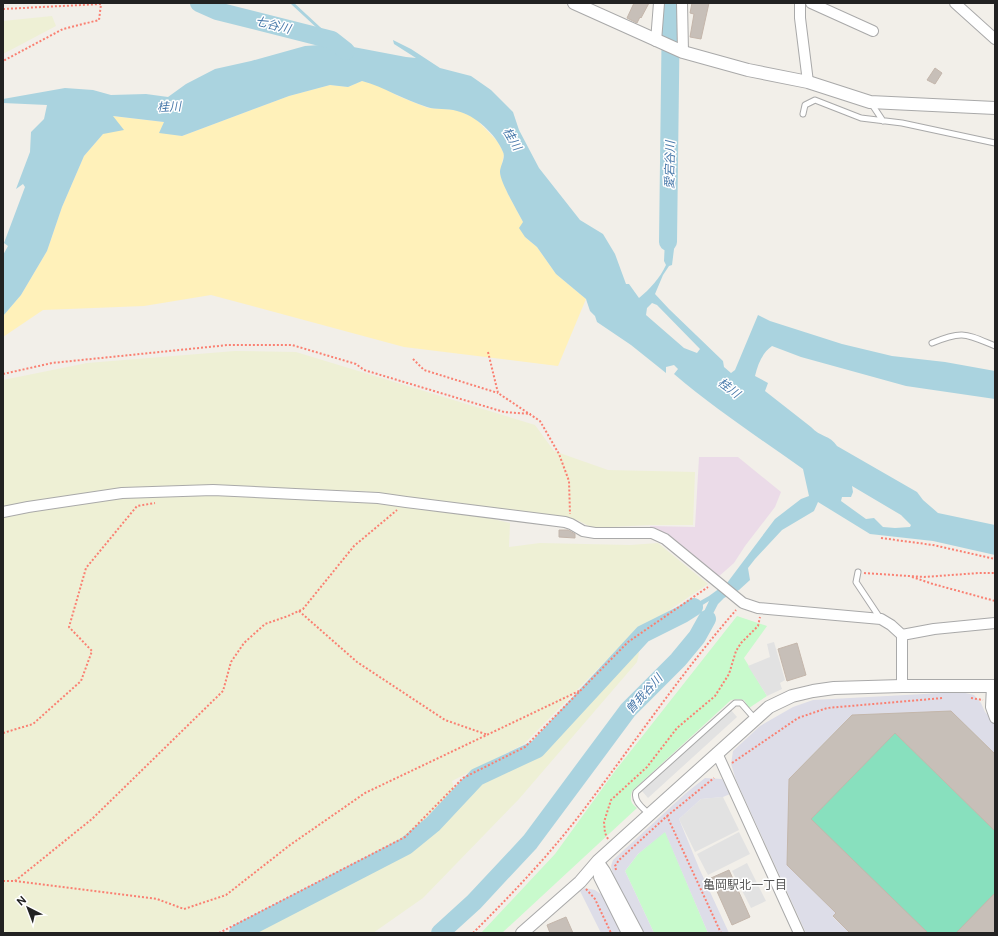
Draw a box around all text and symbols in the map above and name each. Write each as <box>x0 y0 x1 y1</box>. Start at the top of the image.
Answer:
water label: 七谷川 <box>254 13 294 38</box>
water label: 桂川 <box>157 98 183 116</box>
water label: 桂川 <box>499 125 526 155</box>
water label: 愛宕谷川 <box>662 139 678 189</box>
water label: 桂川 <box>715 374 745 403</box>
water label: 曽我谷川 <box>622 669 667 717</box>
district label: 亀岡駅北一丁目 <box>703 877 787 893</box>
north arrow <box>8 888 48 928</box>
text: N <box>14 893 29 908</box>

